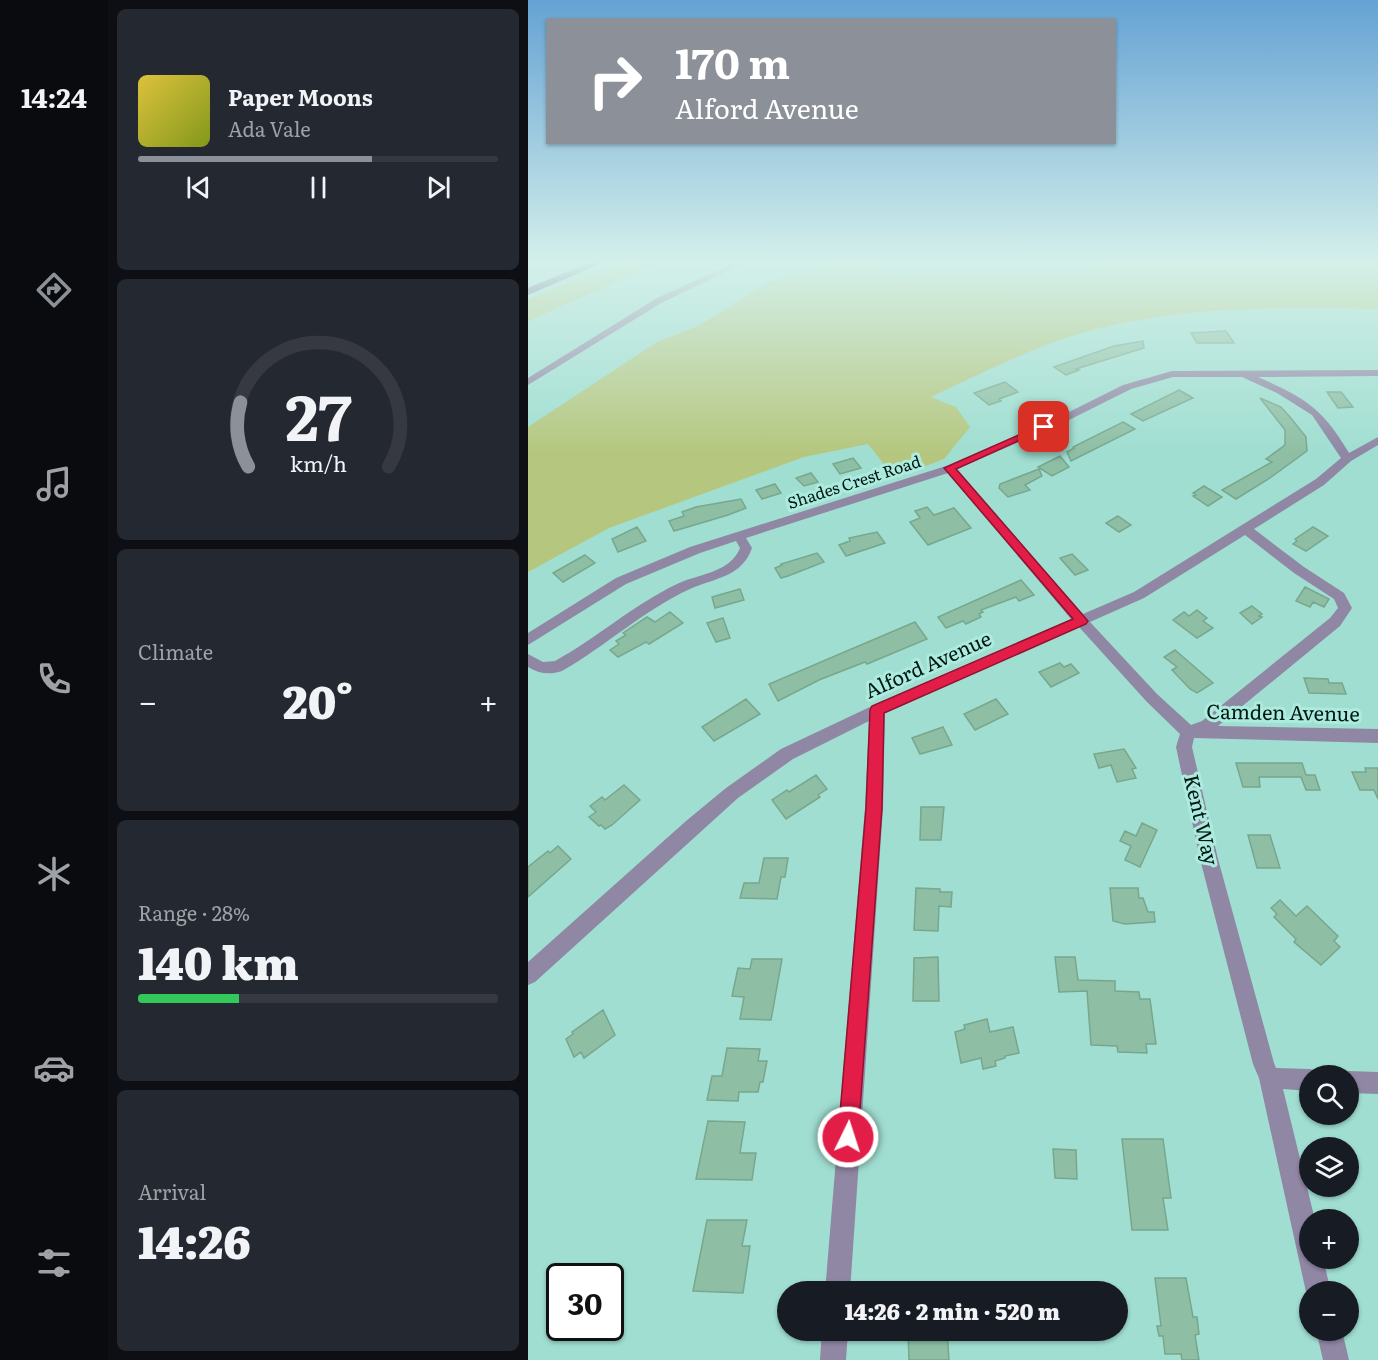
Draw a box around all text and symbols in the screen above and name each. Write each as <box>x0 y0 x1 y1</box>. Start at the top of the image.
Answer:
text: 170 m <box>675 30 790 92</box>
icon: right <box>576 42 654 120</box>
text: 14:24 <box>21 76 87 116</box>
text: Paper Moons <box>228 80 373 113</box>
text: Alford Avenue <box>675 87 859 127</box>
text: Ada Vale <box>228 113 311 143</box>
icon: previous <box>182 171 215 204</box>
icon: pause <box>302 171 335 204</box>
icon: next <box>422 171 455 204</box>
icon: directions <box>33 269 75 311</box>
text: 27 <box>285 368 351 460</box>
pin <box>1018 401 1069 452</box>
icon: arrive <box>1027 410 1060 443</box>
text: km/h <box>289 447 347 479</box>
street label: Shades Crest Road <box>784 448 924 514</box>
icon: music <box>33 463 75 505</box>
street label: Alford Avenue <box>859 622 995 705</box>
text: Climate <box>138 636 213 666</box>
icon: phone <box>33 658 75 700</box>
text: 20° <box>283 666 353 733</box>
text: − <box>138 675 157 724</box>
text: + <box>479 675 498 724</box>
street label: Camden Avenue <box>1206 695 1360 727</box>
street label: Kent Way <box>1178 771 1228 868</box>
icon: climate <box>33 853 75 895</box>
text: Range · 28% <box>138 897 250 927</box>
text: 140 km <box>138 927 299 994</box>
icon: car <box>33 1047 75 1089</box>
map controls <box>1299 1065 1359 1341</box>
button: search <box>1299 1065 1359 1125</box>
position arrow <box>816 1105 880 1169</box>
button: layers <box>1299 1137 1359 1197</box>
text: Arrival <box>138 1176 206 1206</box>
text: 14:26 <box>138 1206 251 1273</box>
button: + <box>1299 1209 1359 1269</box>
icon: filters <box>33 1242 75 1284</box>
speed limit sign: 30 <box>546 1263 624 1341</box>
button: − <box>1299 1281 1359 1341</box>
text: 14:26 · 2 min · 520 m <box>845 1294 1060 1327</box>

